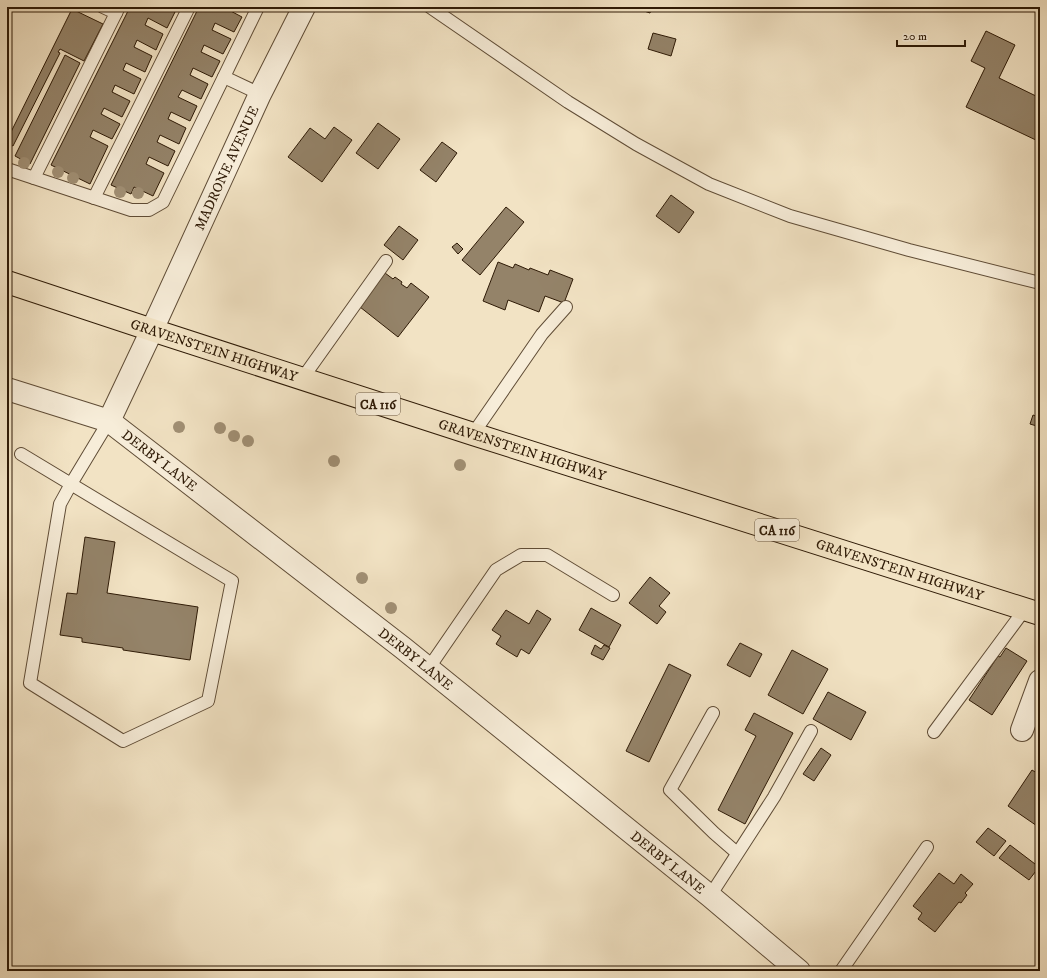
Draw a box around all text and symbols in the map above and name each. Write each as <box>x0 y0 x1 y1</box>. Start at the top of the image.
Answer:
scale bar <box>897 22 965 48</box>
text: 20 m <box>903 29 927 44</box>
street label: MADRONE AVENUE <box>191 103 263 233</box>
street label: GRAVENSTEIN HIGHWAY <box>128 315 300 387</box>
road number: CA 116 <box>356 393 400 415</box>
street label: GRAVENSTEIN HIGHWAY <box>436 415 608 486</box>
street label: DERBY LANE <box>118 426 201 496</box>
road number: CA 116 <box>755 519 799 541</box>
street label: GRAVENSTEIN HIGHWAY <box>813 535 986 606</box>
street label: DERBY LANE <box>374 624 456 695</box>
street label: DERBY LANE <box>626 827 708 898</box>

